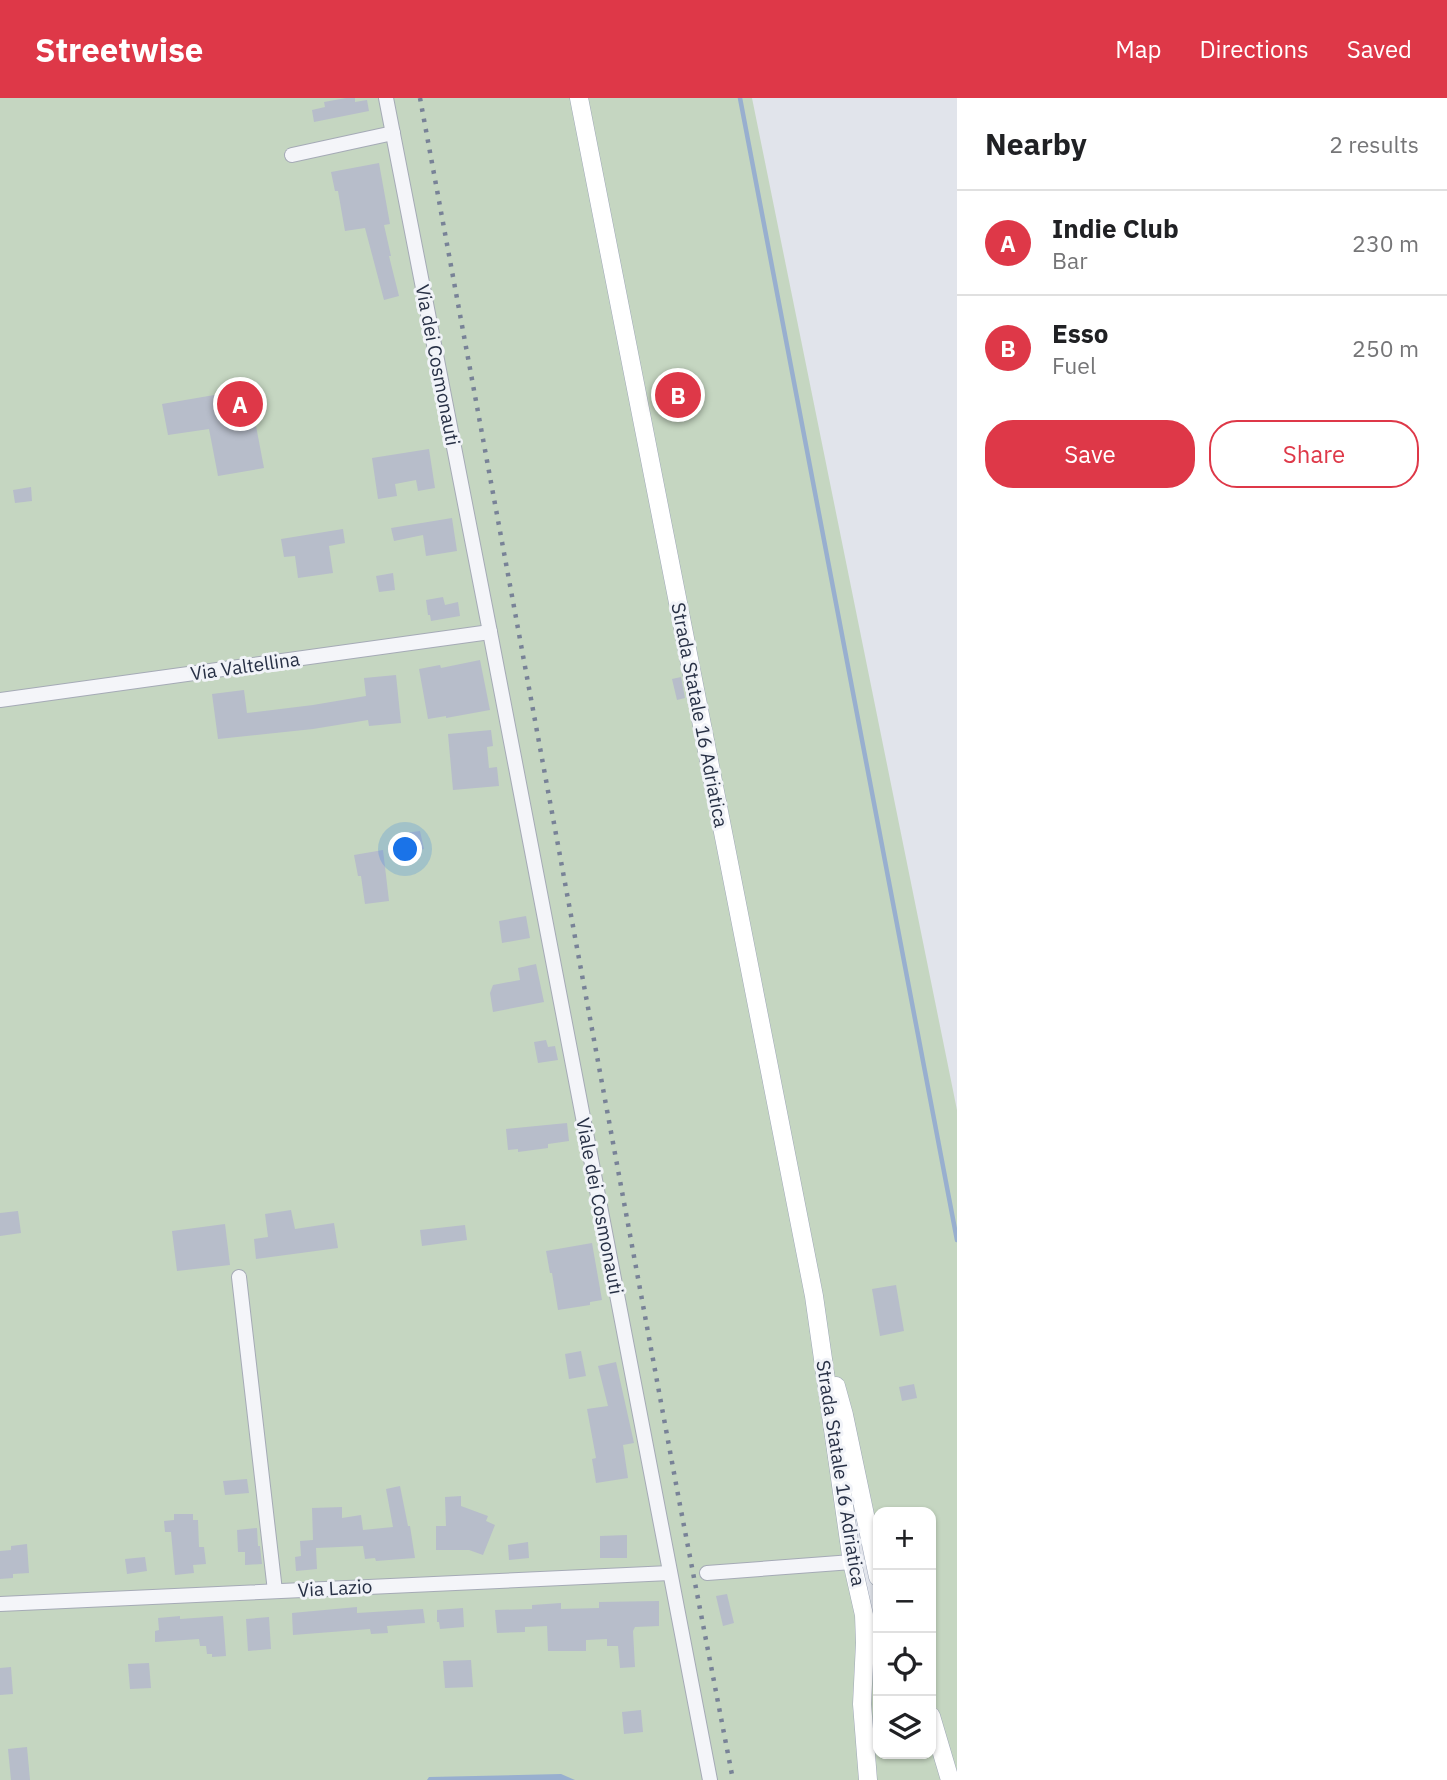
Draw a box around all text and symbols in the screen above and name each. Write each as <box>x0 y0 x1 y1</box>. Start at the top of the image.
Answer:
text: Streetwise <box>35 28 203 71</box>
text: Map <box>1115 33 1161 65</box>
text: Directions <box>1199 33 1309 65</box>
text: Saved <box>1347 33 1412 65</box>
text: Nearby <box>985 124 1087 163</box>
text: 2 results <box>1329 129 1419 159</box>
text: Indie Club <box>1052 211 1179 245</box>
text: A <box>1000 228 1016 258</box>
text: 230 m <box>1352 228 1419 258</box>
text: Bar <box>1052 245 1088 275</box>
street label: Via dei Cosmonauti <box>411 282 465 448</box>
text: Esso <box>1052 316 1108 350</box>
text: B <box>1000 333 1016 363</box>
text: 250 m <box>1352 333 1419 363</box>
text: Fuel <box>1052 350 1096 380</box>
pin: B <box>655 369 701 421</box>
pin: A <box>217 378 263 430</box>
button: Save <box>985 420 1195 488</box>
button: Share <box>1209 420 1419 488</box>
street label: Strada Statale 16 Adriatica <box>666 600 734 830</box>
street label: Via Valtellina <box>189 646 301 686</box>
your location <box>388 832 422 866</box>
street label: Viale dei Cosmonauti <box>571 1116 629 1296</box>
street label: Strada Statale 16 Adriatica <box>811 1358 871 1588</box>
map controls <box>873 1507 936 1759</box>
button: + <box>873 1507 936 1570</box>
button: − <box>873 1570 936 1633</box>
street label: Via Lazio <box>297 1574 373 1602</box>
button: locate <box>873 1633 936 1696</box>
button: layers <box>873 1696 936 1759</box>

